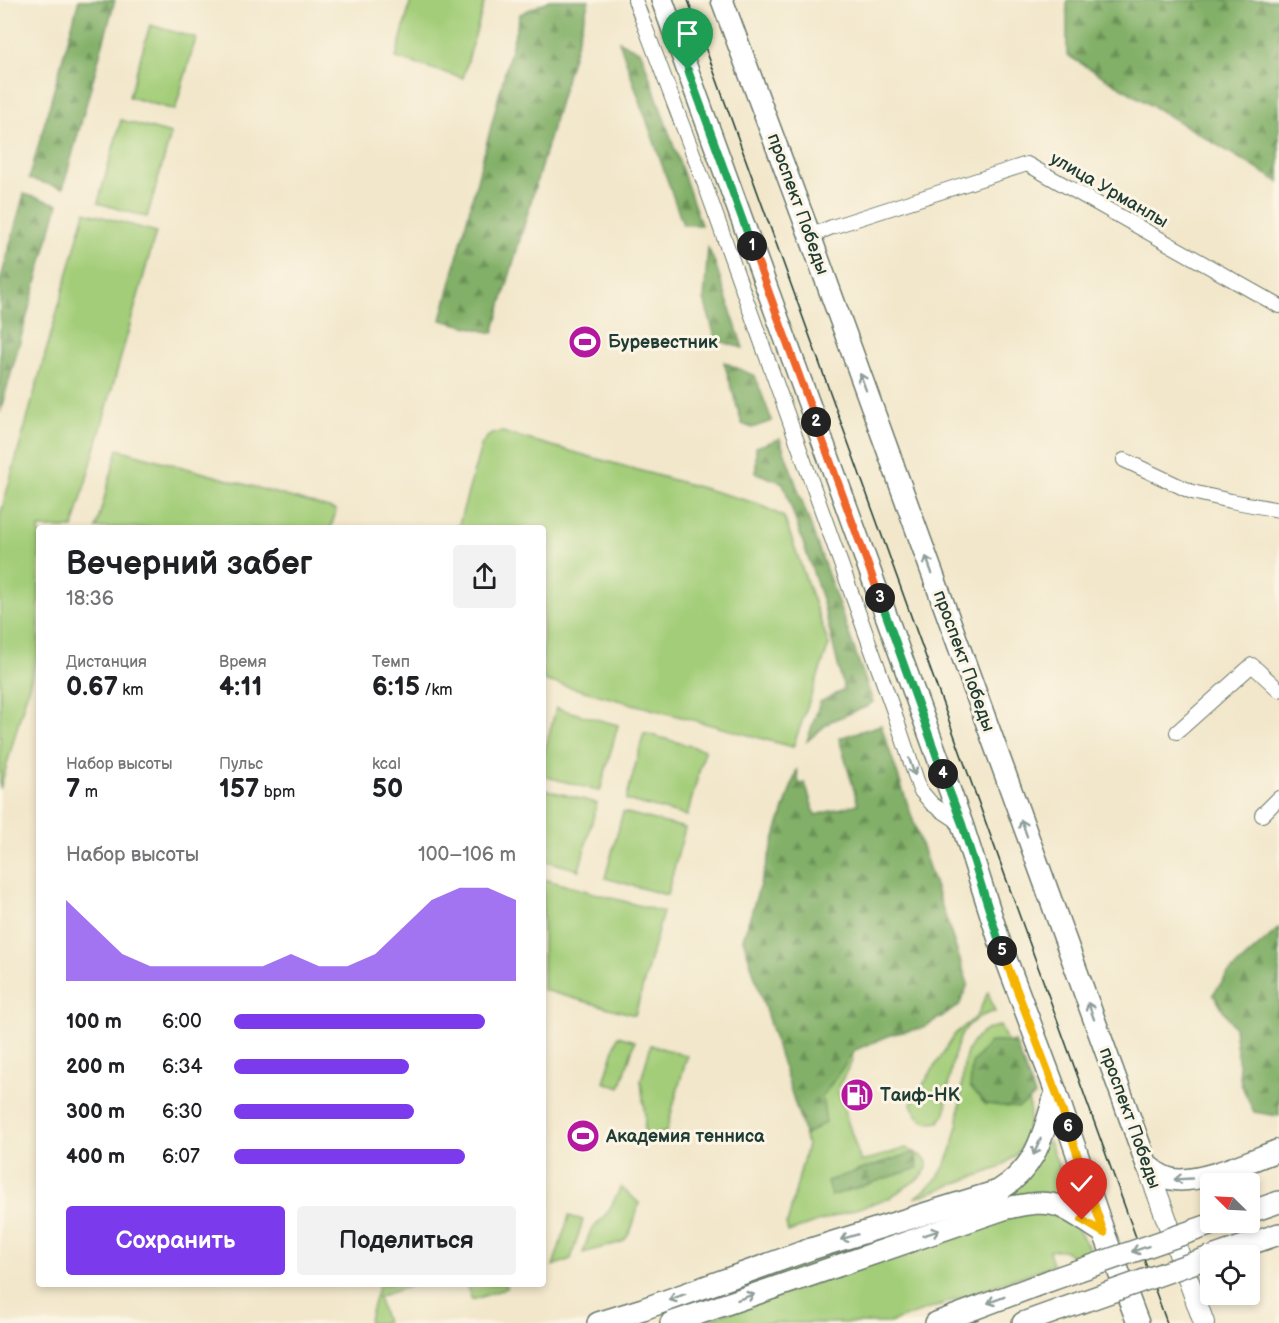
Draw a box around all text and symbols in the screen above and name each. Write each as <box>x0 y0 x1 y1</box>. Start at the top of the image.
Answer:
pin <box>662 8 713 70</box>
icon: arrive <box>671 17 704 50</box>
street label: проспект Победы <box>763 131 833 277</box>
street label: улица Урманлы <box>1046 148 1172 232</box>
pin: 1 <box>737 231 767 261</box>
text: 1 <box>749 236 755 255</box>
sports icon: Буревестник <box>567 324 603 360</box>
place label: Буревестник <box>608 332 718 353</box>
one-way arrow <box>856 373 867 392</box>
pin: 2 <box>801 407 831 437</box>
text: 2 <box>811 412 821 431</box>
text: Вечерний забег <box>66 544 313 584</box>
button: share <box>453 545 516 608</box>
one-way arrow <box>923 557 934 575</box>
pin: 3 <box>865 583 895 613</box>
text: 18:36 <box>66 587 114 611</box>
text: 3 <box>875 588 885 607</box>
street label: проспект Победы <box>929 588 999 734</box>
text: Дистанция <box>66 653 147 672</box>
text: Время <box>219 653 267 672</box>
text: Темп <box>372 653 410 672</box>
text: 0.67 <box>66 672 118 703</box>
text: 4:11 <box>219 672 262 703</box>
text: 6:15 <box>372 672 420 703</box>
text: km <box>118 681 143 700</box>
text: /km <box>420 681 453 700</box>
text: Набор высоты <box>66 755 173 774</box>
text: Пульс <box>219 755 263 774</box>
text: kcal <box>372 755 401 774</box>
one-way arrow <box>908 757 919 776</box>
pin: 4 <box>928 759 958 789</box>
text: 4 <box>938 764 948 783</box>
text: 7 <box>66 774 80 805</box>
text: 157 <box>219 774 259 805</box>
text: 50 <box>372 774 403 805</box>
text: m <box>80 783 98 802</box>
text: bpm <box>259 783 295 802</box>
one-way arrow <box>1018 819 1029 838</box>
text: Набор высоты <box>66 843 199 867</box>
text: 100–106 m <box>418 843 516 867</box>
pin: 5 <box>987 936 1017 966</box>
text: 5 <box>997 941 1007 960</box>
one-way arrow <box>1084 1002 1095 1021</box>
text: 100 m <box>66 1010 122 1034</box>
text: 6:00 <box>162 1010 202 1034</box>
street label: проспект Победы <box>1095 1045 1165 1191</box>
text: 200 m <box>66 1055 125 1079</box>
text: 6:34 <box>162 1055 203 1079</box>
fuel station icon: Таиф-НК <box>839 1077 875 1113</box>
place label: Таиф-НК <box>880 1085 961 1106</box>
text: 300 m <box>66 1100 125 1124</box>
text: 6:30 <box>162 1100 202 1124</box>
pin: 6 <box>1053 1112 1083 1142</box>
text: 6 <box>1063 1117 1073 1136</box>
sports icon: Академия тенниса <box>565 1118 601 1154</box>
place label: Академия тенниса <box>605 1126 765 1147</box>
one-way arrow <box>1031 1138 1042 1156</box>
text: 400 m <box>66 1145 125 1169</box>
text: 6:07 <box>162 1145 200 1169</box>
pin <box>1056 1158 1107 1220</box>
icon: check <box>1065 1167 1098 1200</box>
north arrow <box>1200 1173 1260 1233</box>
map controls <box>1200 1173 1260 1305</box>
one-way arrow <box>1174 1174 1194 1185</box>
button: Сохранить <box>66 1206 285 1275</box>
button: Поделиться <box>297 1206 516 1275</box>
one-way arrow <box>921 1227 940 1238</box>
one-way arrow <box>840 1233 859 1244</box>
one-way arrow <box>1131 1244 1150 1255</box>
button: locate <box>1200 1245 1260 1305</box>
one-way arrow <box>737 1290 755 1301</box>
one-way arrow <box>668 1292 687 1303</box>
one-way arrow <box>988 1296 1006 1307</box>

